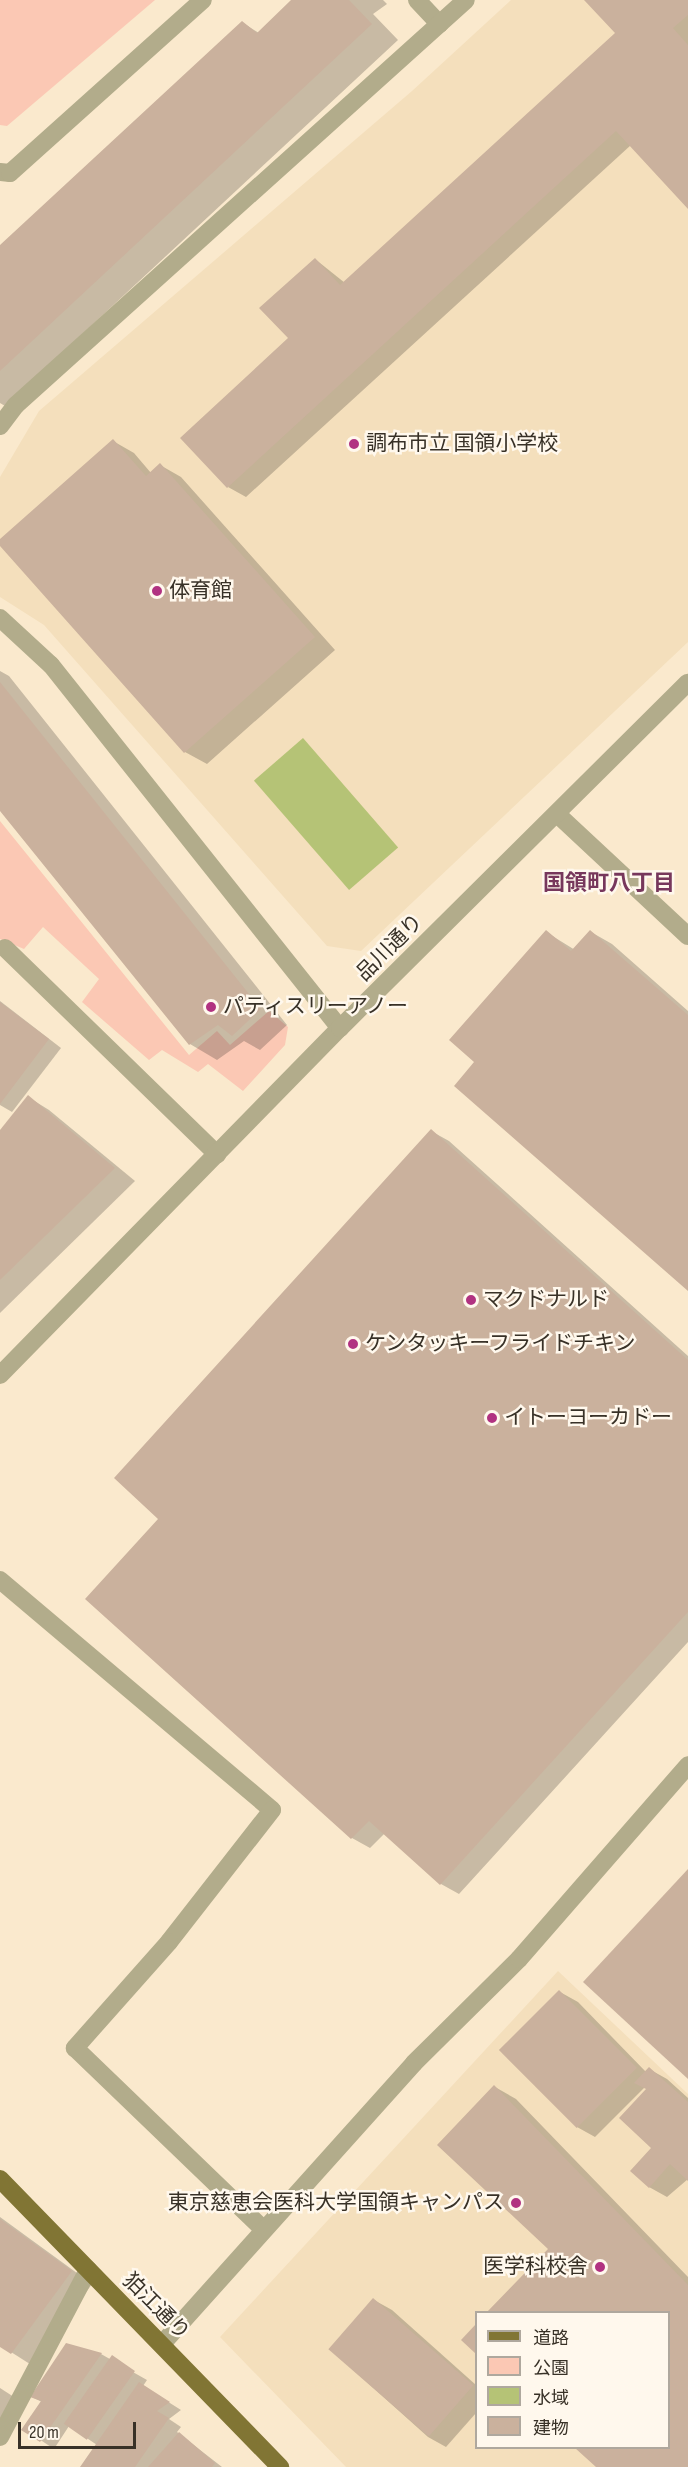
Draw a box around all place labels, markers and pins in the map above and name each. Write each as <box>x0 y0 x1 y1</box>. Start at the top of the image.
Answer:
place label: 調布市立 国領小学校 <box>366 431 558 457</box>
marker: 調布市立 国領小学校 <box>347 437 361 451</box>
place label: 体育館 <box>169 578 232 604</box>
marker: 体育館 <box>150 584 164 598</box>
place label: パティスリーアノー <box>223 994 412 1020</box>
marker: パティスリーアノー <box>204 1000 218 1014</box>
place label: マクドナルド <box>483 1287 609 1313</box>
marker: マクドナルド <box>464 1293 478 1307</box>
place label: ケンタッキーフライドチキン <box>365 1331 638 1357</box>
marker: ケンタッキーフライドチキン <box>346 1337 360 1351</box>
place label: イトーヨーカドー <box>504 1405 672 1431</box>
marker: イトーヨーカドー <box>485 1411 499 1425</box>
place label: 東京慈恵会医科大学国領キャンパス <box>168 2190 504 2216</box>
marker: 東京慈恵会医科大学国領キャンパス <box>509 2196 523 2210</box>
place label: 医学科校舎 <box>483 2254 588 2280</box>
marker: 医学科校舎 <box>593 2260 607 2274</box>

